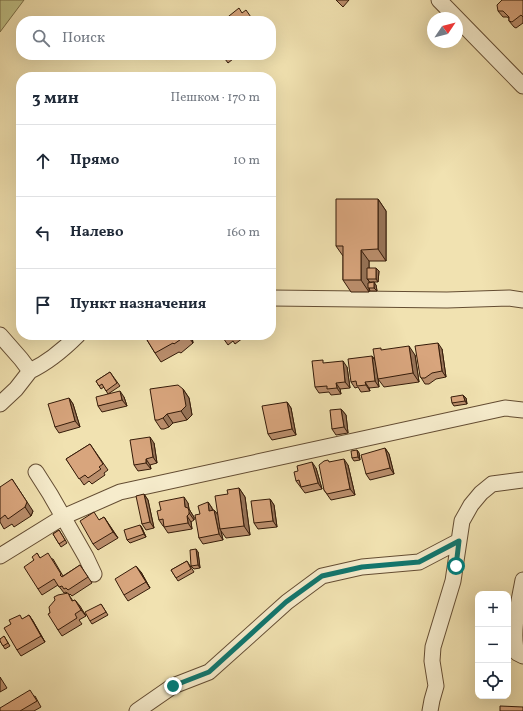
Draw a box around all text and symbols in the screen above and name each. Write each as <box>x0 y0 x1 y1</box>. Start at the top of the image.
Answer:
north arrow <box>427 12 463 48</box>
search box <box>16 16 276 60</box>
icon: search <box>30 27 52 49</box>
text: Поиск <box>62 28 105 49</box>
text: 3 мин <box>32 87 79 110</box>
text: Пешком · 170 m <box>171 89 260 107</box>
icon: ahead <box>32 150 54 172</box>
text: Прямо <box>70 150 119 171</box>
text: 10 m <box>233 152 260 170</box>
icon: left <box>32 222 54 244</box>
text: Налево <box>70 222 124 243</box>
text: 160 m <box>226 224 260 242</box>
icon: arrive <box>32 294 54 316</box>
text: Пункт назначения <box>70 294 206 315</box>
route start <box>447 557 465 575</box>
map controls <box>475 591 511 699</box>
button: + <box>475 591 511 627</box>
button: − <box>475 627 511 663</box>
button: locate <box>475 663 511 699</box>
route end <box>164 677 182 695</box>

